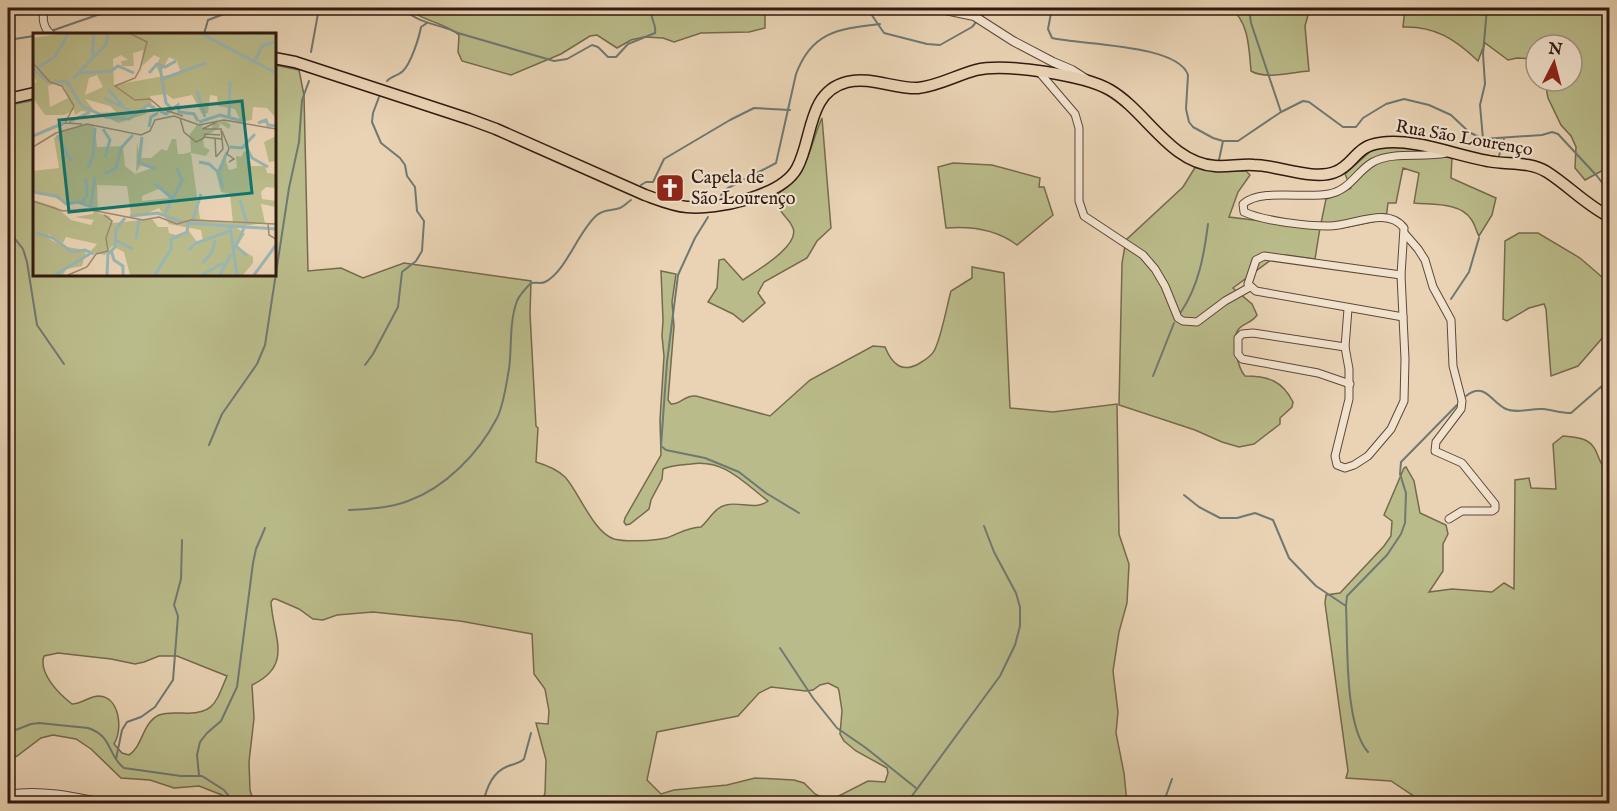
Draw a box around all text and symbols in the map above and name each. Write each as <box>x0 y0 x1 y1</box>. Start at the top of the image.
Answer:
inset map <box>33 33 276 276</box>
north arrow <box>1524 33 1584 93</box>
text: N <box>1546 39 1563 61</box>
street label: Rua São Lourenço <box>1393 116 1535 162</box>
place label: Capela de São Lourenço <box>691 167 796 211</box>
church icon: Capela de São Lourenço <box>654 172 686 204</box>

